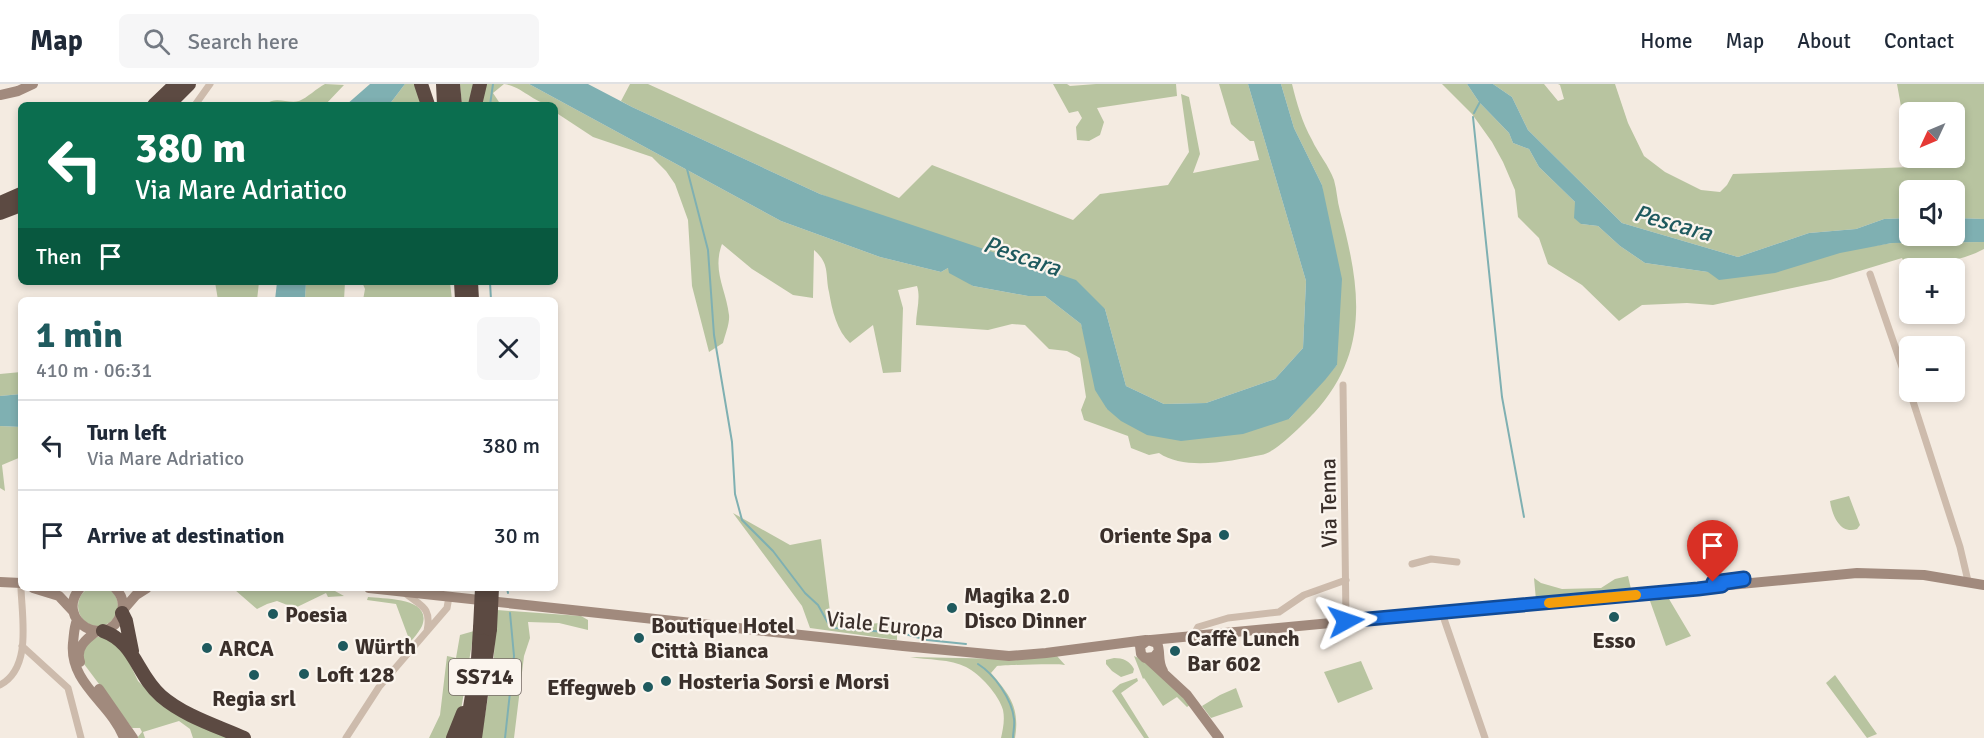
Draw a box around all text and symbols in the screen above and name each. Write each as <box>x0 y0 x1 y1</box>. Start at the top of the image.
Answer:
search box <box>119 14 539 68</box>
text: Map <box>30 24 83 58</box>
icon: search <box>140 25 173 58</box>
text: Search here <box>188 28 299 55</box>
text: Home <box>1640 28 1693 54</box>
text: Map <box>1726 28 1764 54</box>
text: About <box>1797 28 1851 54</box>
text: Contact <box>1884 28 1954 54</box>
north arrow <box>1899 102 1965 168</box>
map controls <box>1899 102 1965 402</box>
text: 380 m <box>135 123 246 174</box>
icon: left <box>36 126 114 204</box>
text: Via Mare Adriatico <box>135 174 347 207</box>
button: sound <box>1899 180 1965 246</box>
water label: Pescara <box>1631 198 1716 249</box>
water label: Pescara <box>979 229 1065 283</box>
icon: arrive <box>94 240 127 273</box>
text: Then <box>36 243 82 270</box>
button: + <box>1899 258 1965 324</box>
text: 1 min <box>36 313 123 358</box>
button: close <box>477 317 540 380</box>
button: − <box>1899 336 1965 402</box>
text: 410 m · 06:31 <box>36 358 152 383</box>
text: Turn left <box>87 419 167 446</box>
icon: left <box>36 429 69 462</box>
text: 380 m <box>482 432 540 459</box>
text: Via Mare Adriatico <box>87 446 244 471</box>
street label: Via Tenna <box>1314 458 1343 548</box>
icon: arrive <box>36 519 69 552</box>
pin <box>1687 520 1738 582</box>
text: Arrive at destination <box>87 522 284 549</box>
text: 30 m <box>494 522 540 549</box>
place label: Oriente Spa <box>1099 522 1212 549</box>
marker: Oriente Spa <box>1217 528 1231 542</box>
icon: arrive <box>1696 529 1729 562</box>
place label: Magika 2.0 Disco Dinner <box>964 582 1087 634</box>
position arrow <box>1314 589 1378 653</box>
place label: Poesia <box>285 601 348 628</box>
marker: Magika 2.0 Disco Dinner <box>945 601 959 615</box>
street label: Viale Europa <box>825 605 945 644</box>
marker: Poesia <box>266 607 280 621</box>
marker: Esso <box>1607 610 1621 624</box>
place label: Boutique Hotel Città Bianca <box>651 612 795 664</box>
place label: Caffè Lunch Bar 602 <box>1187 625 1300 677</box>
place label: Esso <box>1592 627 1636 654</box>
marker: Boutique Hotel Città Bianca <box>632 631 646 645</box>
place label: Würth <box>355 633 416 660</box>
place label: ARCA <box>219 635 274 662</box>
marker: Würth <box>336 639 350 653</box>
marker: ARCA <box>200 641 214 655</box>
marker: Caffè Lunch Bar 602 <box>1168 644 1182 658</box>
road number: SS714 <box>449 659 521 695</box>
place label: Loft 128 <box>316 661 394 688</box>
marker: Loft 128 <box>297 667 311 681</box>
marker: Regia srl <box>247 668 261 682</box>
place label: Hosteria Sorsi e Morsi <box>678 668 890 695</box>
place label: Effegweb <box>547 674 636 701</box>
marker: Hosteria Sorsi e Morsi <box>659 674 673 688</box>
marker: Effegweb <box>641 680 655 694</box>
place label: Regia srl <box>212 685 296 712</box>

